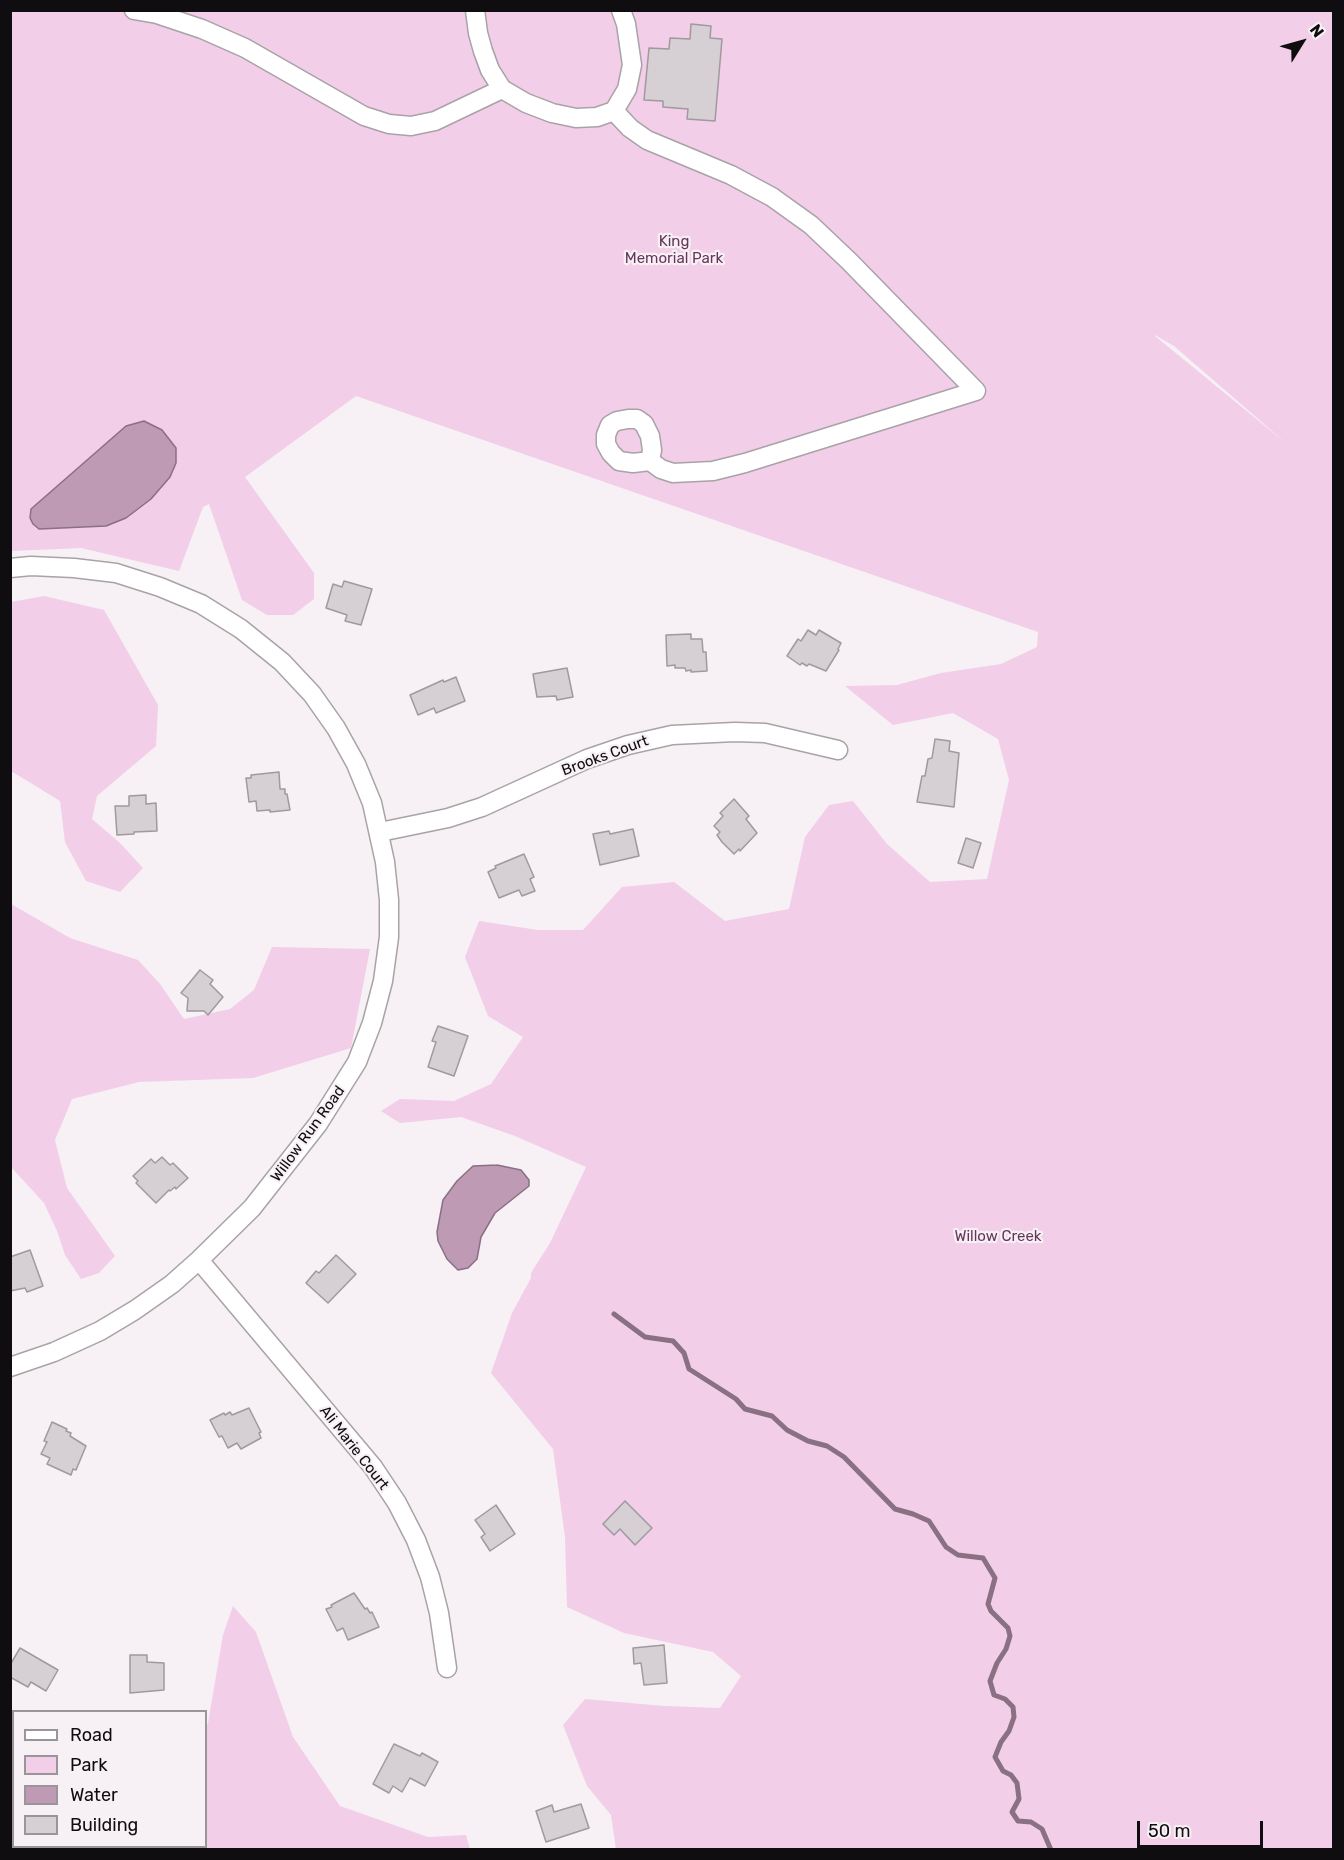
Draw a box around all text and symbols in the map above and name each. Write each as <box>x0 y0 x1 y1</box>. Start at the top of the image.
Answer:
north arrow <box>1272 12 1332 72</box>
text: N <box>1306 21 1328 41</box>
park label: King Memorial Park <box>625 233 723 268</box>
street label: Brooks Court <box>559 732 651 780</box>
street label: Willow Run Road <box>267 1083 349 1185</box>
park label: Willow Creek <box>954 1228 1042 1246</box>
street label: Ali Marie Court <box>316 1402 392 1494</box>
legend <box>12 1710 207 1848</box>
text: Road <box>70 1724 113 1746</box>
text: Park <box>70 1754 107 1776</box>
text: Water <box>70 1784 118 1806</box>
scale bar <box>1140 1809 1266 1847</box>
text: Building <box>70 1814 138 1836</box>
text: 50 m <box>1148 1820 1191 1842</box>

